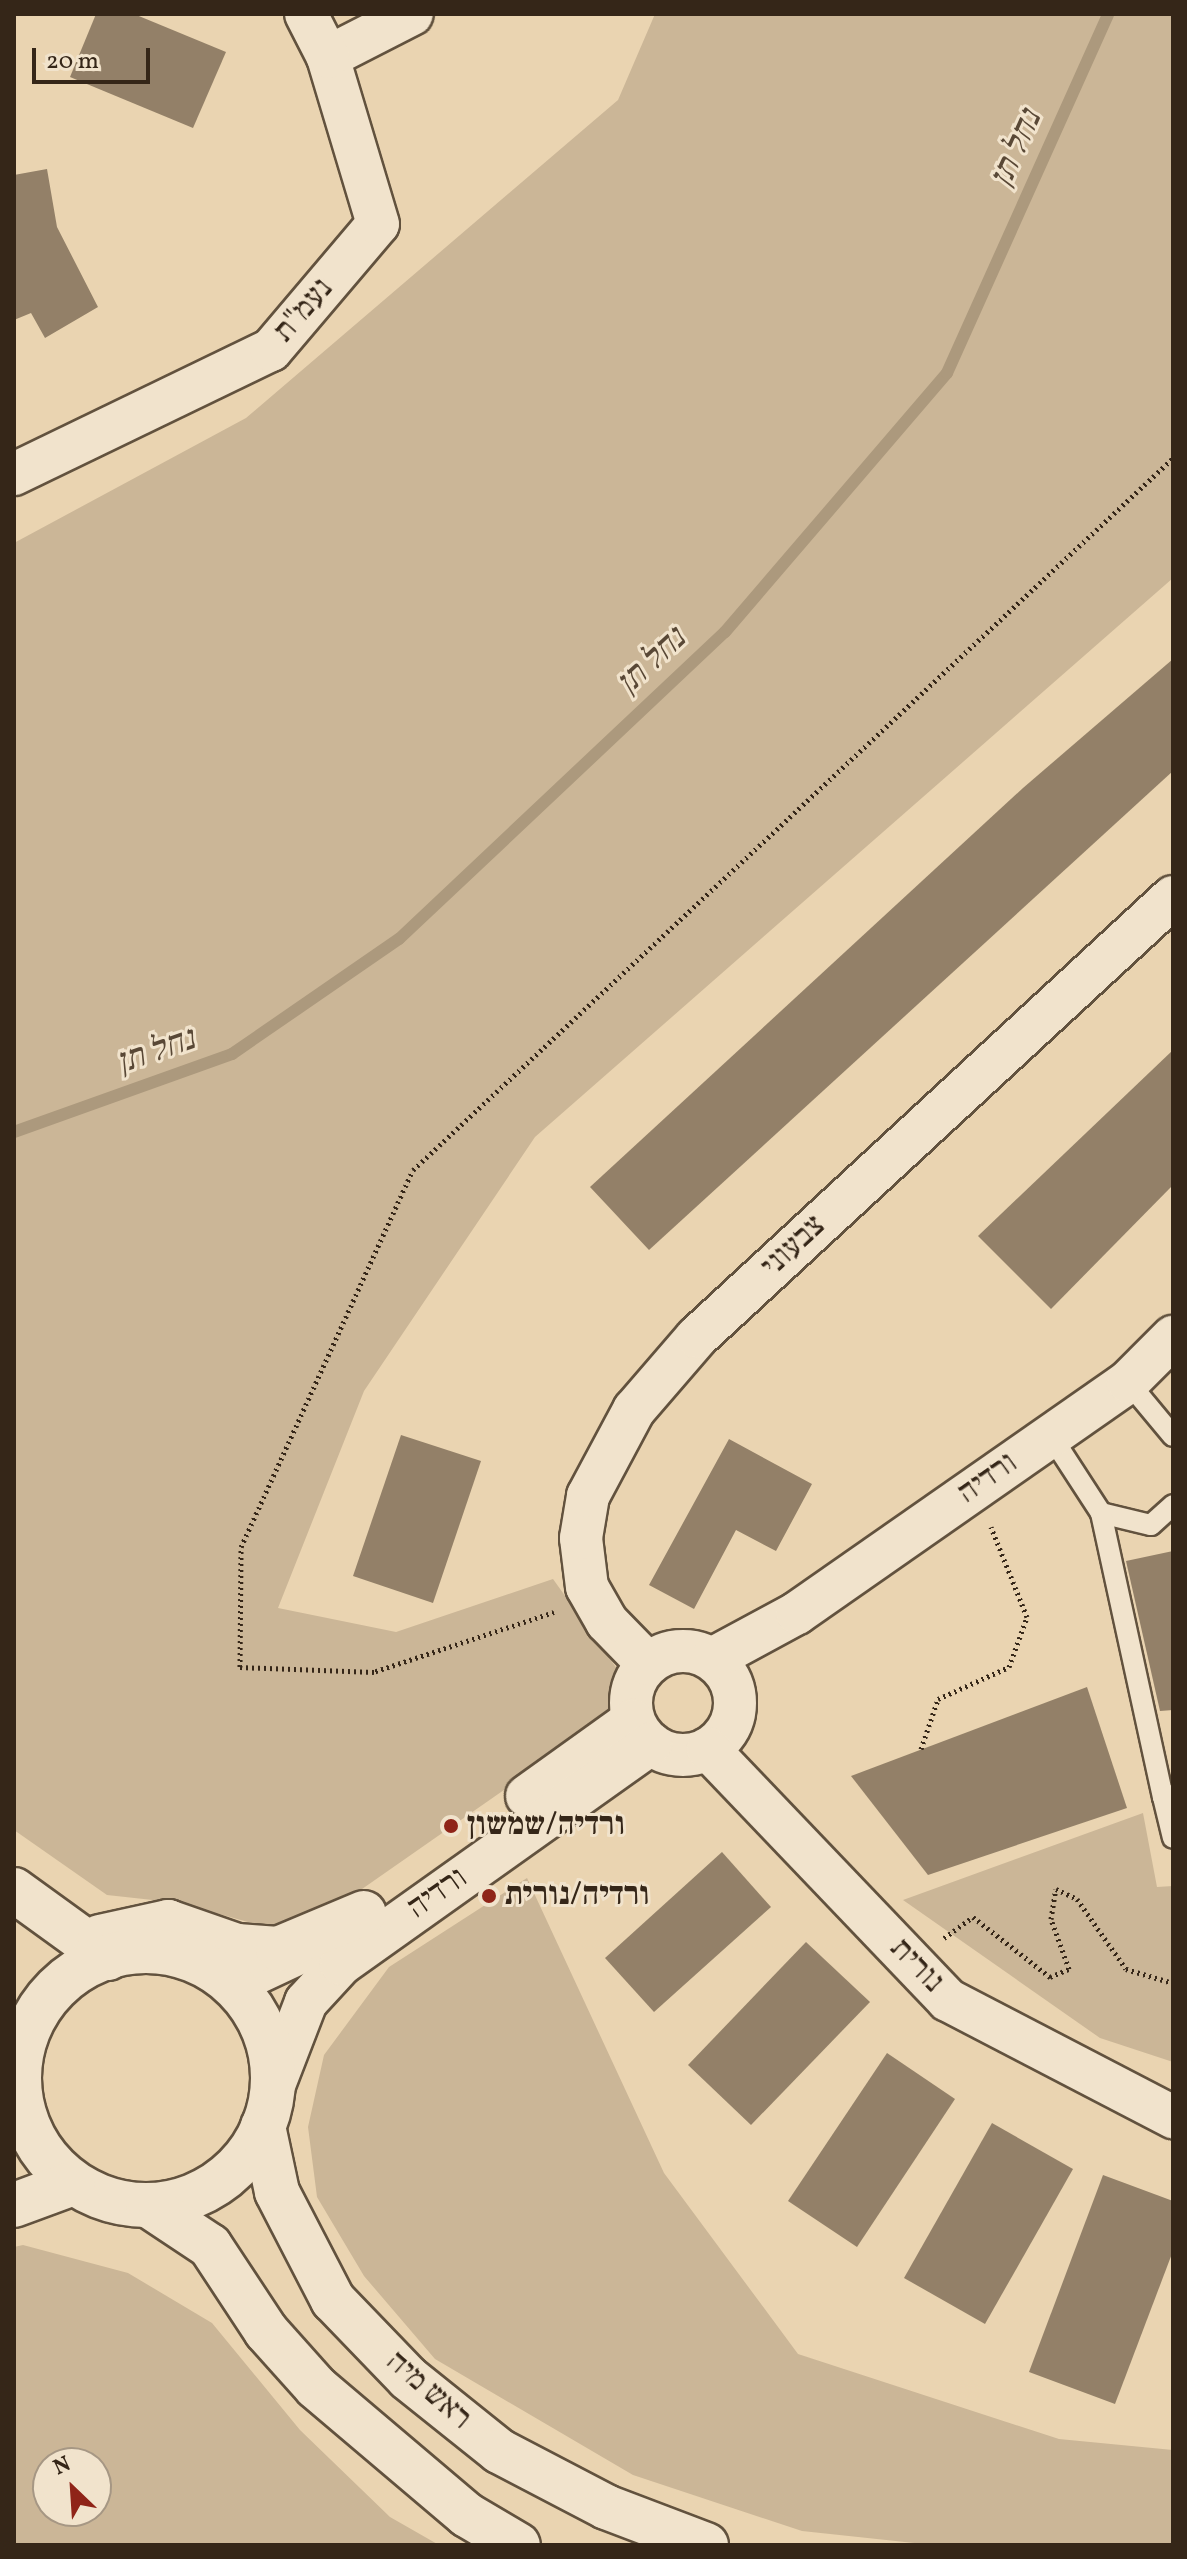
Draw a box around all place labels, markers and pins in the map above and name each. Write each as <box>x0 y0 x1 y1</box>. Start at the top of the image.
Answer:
place label: ורדיה/שמשון <box>467 1807 625 1845</box>
marker: ורדיה/שמשון <box>442 1817 460 1835</box>
place label: ורדיה/נורית <box>505 1877 650 1915</box>
marker: ורדיה/נורית <box>480 1887 498 1905</box>

